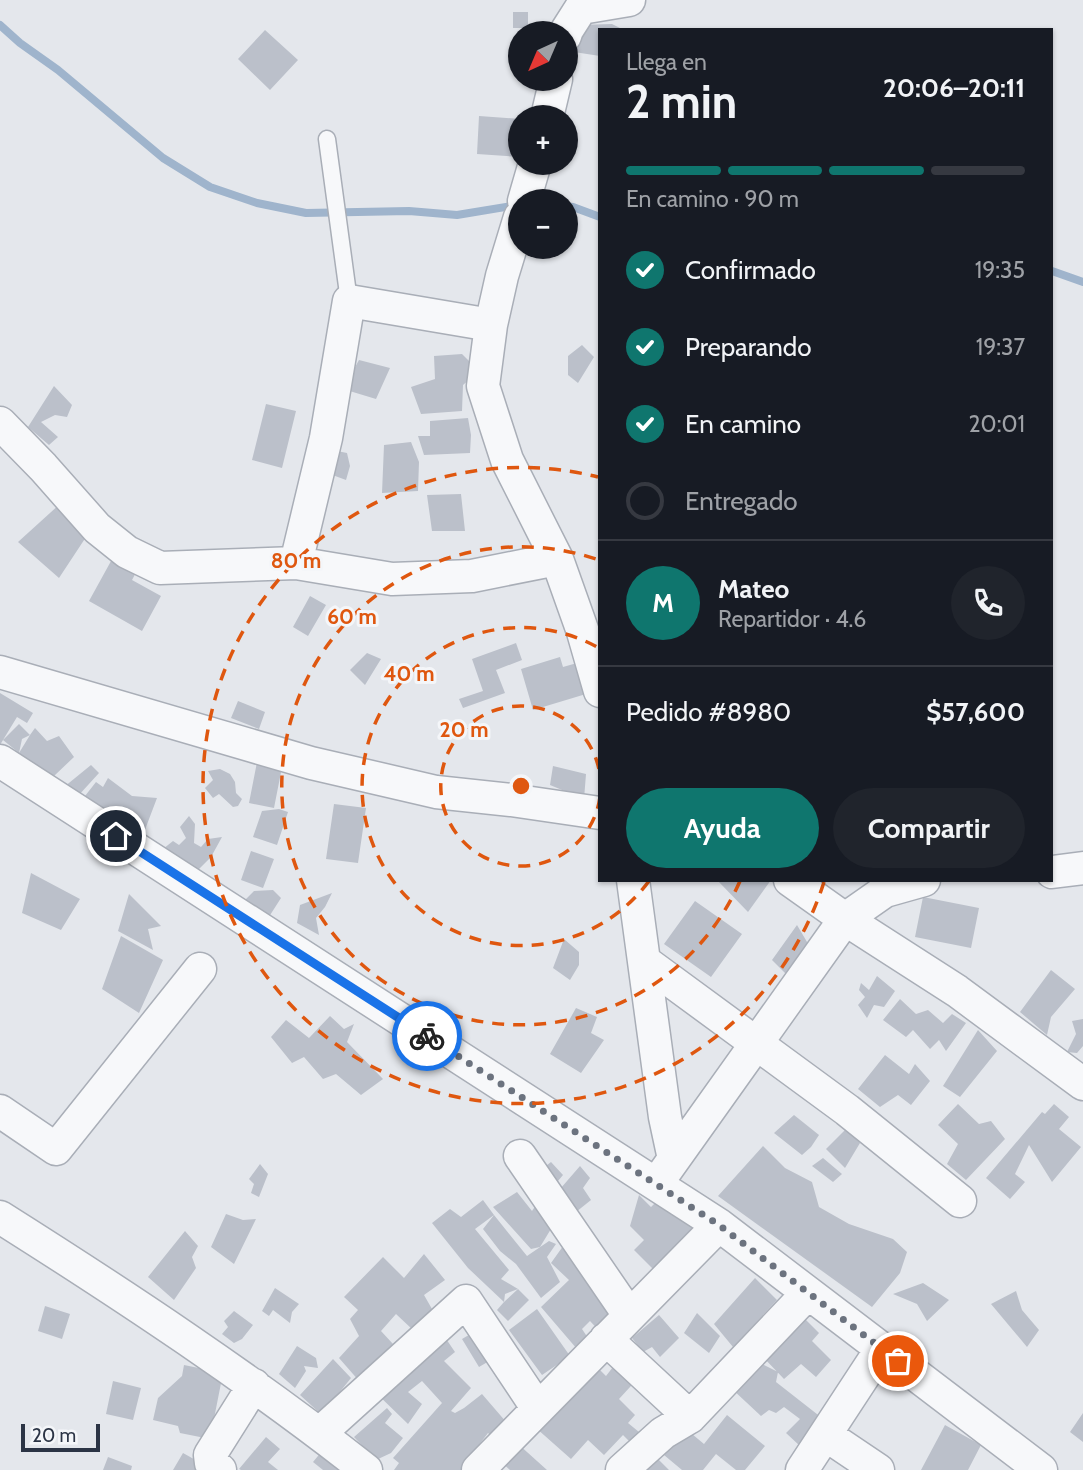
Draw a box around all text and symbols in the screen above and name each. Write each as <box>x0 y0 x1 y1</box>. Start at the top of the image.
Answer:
north arrow <box>508 21 578 91</box>
map controls <box>508 21 578 259</box>
text: Llega en <box>626 48 707 76</box>
text: 20:06–20:11 <box>883 72 1025 104</box>
text: 2 min <box>626 74 737 130</box>
button: + <box>508 105 578 175</box>
text: En camino · 90 m <box>626 185 799 213</box>
button: − <box>508 189 578 259</box>
icon: check <box>626 251 664 289</box>
text: Confirmado <box>685 254 816 286</box>
text: 19:35 <box>975 256 1025 284</box>
icon: check <box>626 328 664 366</box>
text: Preparando <box>685 331 812 363</box>
text: 19:37 <box>976 333 1025 361</box>
icon: check <box>626 405 664 443</box>
text: En camino <box>685 408 801 440</box>
text: 20:01 <box>969 410 1025 438</box>
text: Entregado <box>685 485 798 517</box>
text: 80 m <box>271 548 321 573</box>
button: phone <box>951 566 1025 640</box>
text: Mateo <box>718 573 789 605</box>
text: M <box>652 587 674 619</box>
text: 60 m <box>327 604 377 629</box>
text: Repartidor · 4.6 <box>718 605 866 633</box>
text: 40 m <box>384 661 434 686</box>
text: Pedido #8980 <box>626 696 791 728</box>
text: $57,600 <box>926 696 1025 728</box>
text: 20 m <box>440 717 488 742</box>
centre of rings <box>509 774 533 798</box>
button: Ayuda <box>626 788 819 868</box>
button: Compartir <box>833 788 1025 868</box>
pin <box>86 806 146 866</box>
icon: home <box>97 817 135 855</box>
courier <box>392 1001 462 1071</box>
icon: bike <box>408 1017 446 1055</box>
pin <box>868 1331 928 1391</box>
icon: bag <box>879 1342 917 1380</box>
scale bar <box>21 1421 100 1453</box>
text: 20 m <box>32 1424 76 1447</box>

